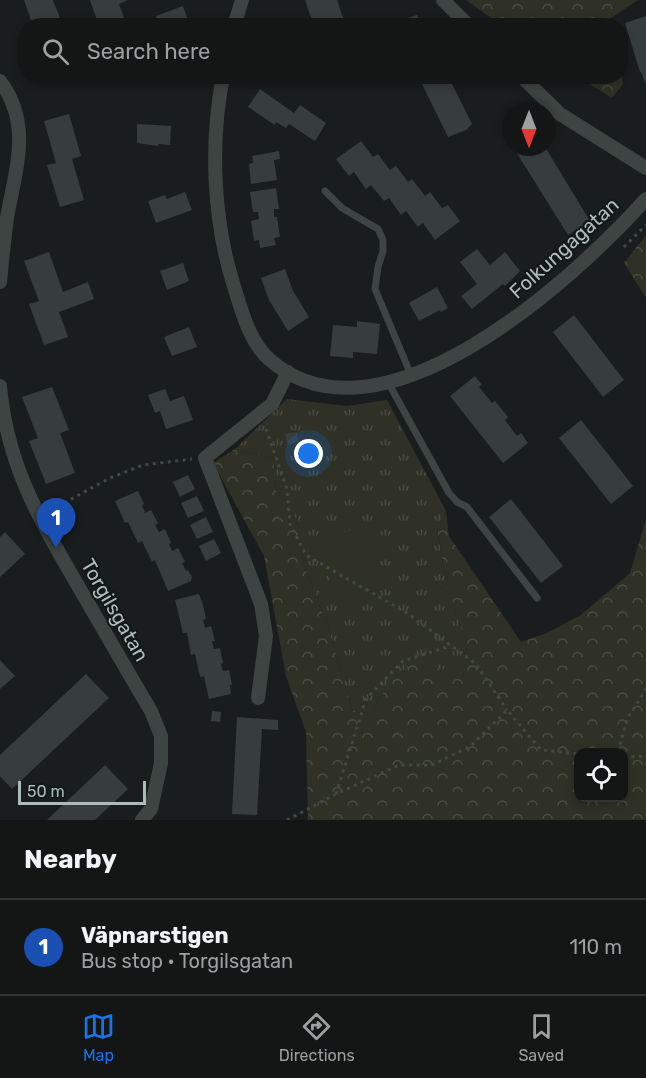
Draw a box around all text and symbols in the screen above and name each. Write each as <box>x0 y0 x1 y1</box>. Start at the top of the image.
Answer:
search box <box>18 18 628 84</box>
icon: search <box>39 35 72 68</box>
text: Search here <box>87 38 210 65</box>
north arrow <box>502 102 556 156</box>
street label: Folkungagatan <box>504 193 624 303</box>
your location <box>294 439 323 468</box>
pin: 1 <box>36 498 76 548</box>
street label: Torgilsgatan <box>76 555 154 665</box>
map controls <box>574 748 628 802</box>
button: locate <box>574 748 628 802</box>
scale bar <box>18 778 146 806</box>
text: 50 m <box>27 782 65 801</box>
text: Nearby <box>24 844 117 875</box>
text: Väpnarstigen <box>81 922 229 949</box>
text: 1 <box>39 935 48 959</box>
text: 110 m <box>570 935 622 959</box>
text: Bus stop · Torgilsgatan <box>81 949 293 973</box>
tab: Map <box>82 1010 115 1065</box>
tab: Directions <box>279 1010 355 1065</box>
tab: Saved <box>518 1010 564 1065</box>

